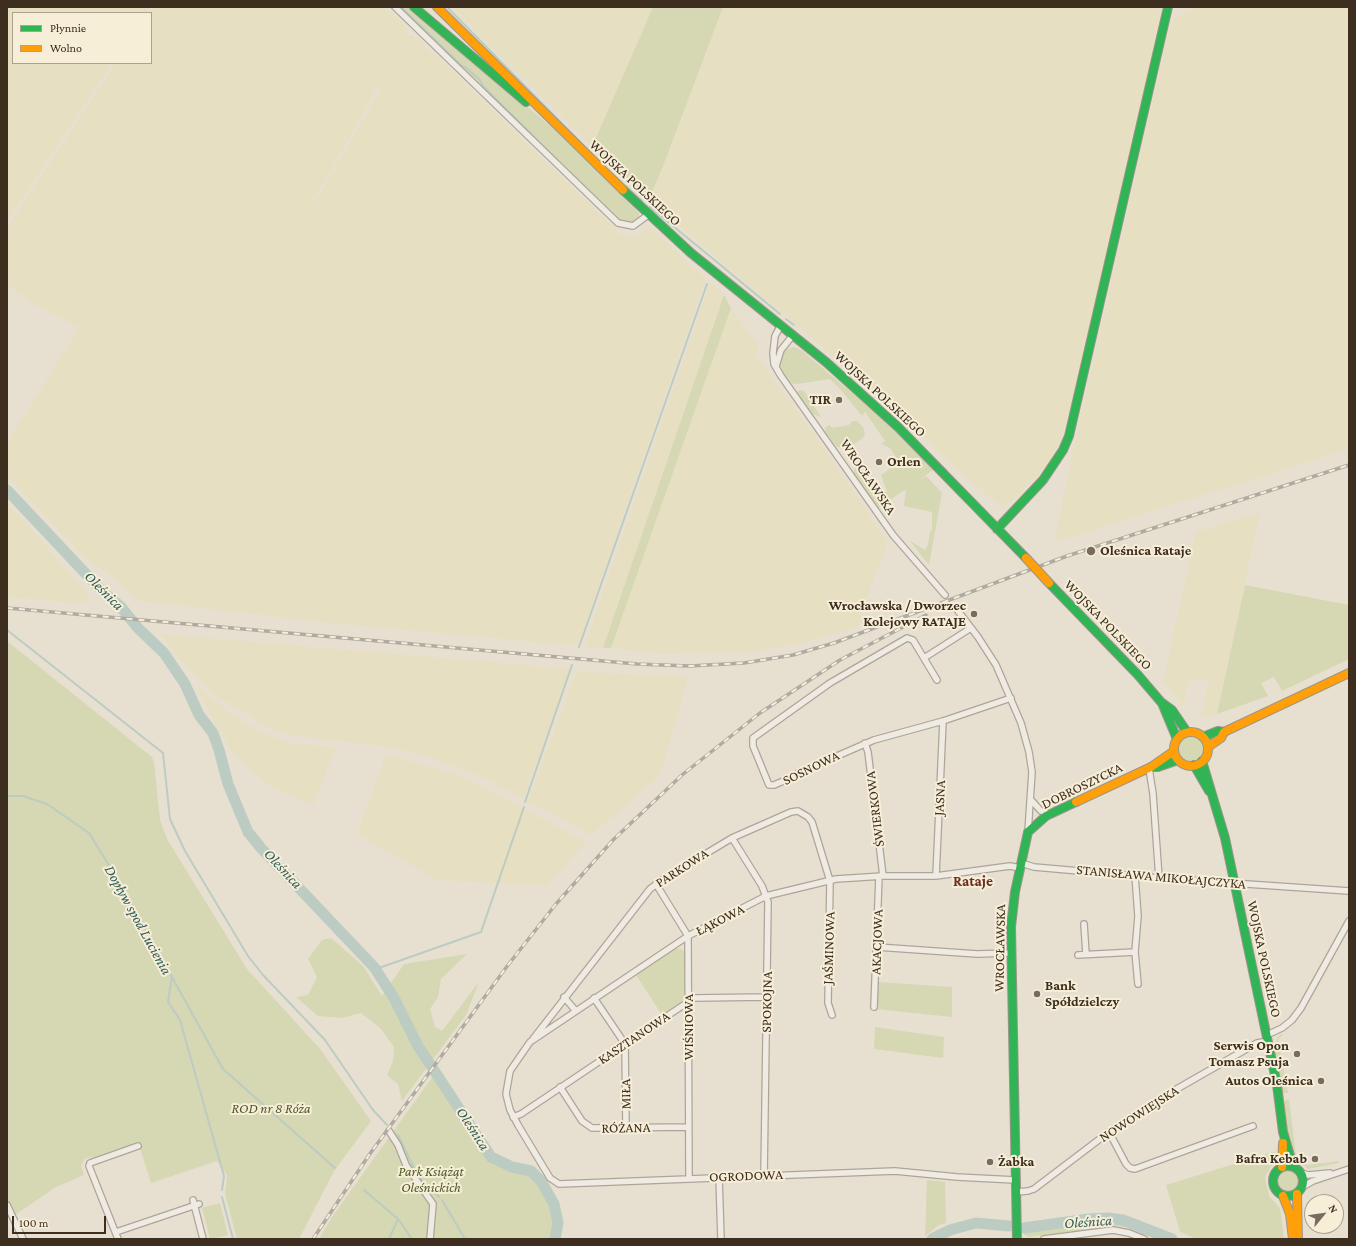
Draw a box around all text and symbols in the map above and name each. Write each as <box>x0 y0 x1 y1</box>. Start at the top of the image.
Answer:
legend <box>12 12 152 64</box>
text: Płynnie <box>50 21 86 35</box>
text: Wolno <box>50 41 82 55</box>
street label: WOJSKA POLSKIEGO <box>586 136 684 230</box>
street label: WOJSKA POLSKIEGO <box>831 347 929 441</box>
place label: TIR <box>809 392 831 408</box>
marker: TIR <box>834 395 844 405</box>
street label: WROCŁAWSKA <box>836 436 900 518</box>
place label: Orlen <box>887 454 921 470</box>
marker: Orlen <box>874 457 884 467</box>
place label: Oleśnica Rataje <box>1100 543 1191 559</box>
marker: Oleśnica Rataje <box>1085 545 1097 557</box>
water label: Oleśnica <box>81 568 127 614</box>
street label: WOJSKA POLSKIEGO <box>1061 576 1155 674</box>
place label: Wrocławska / Dworzec Kolejowy RATAJE <box>829 598 966 630</box>
marker: Wrocławska / Dworzec Kolejowy RATAJE <box>969 609 979 619</box>
street label: SOSNOWA <box>780 747 842 789</box>
street label: DOBROSZYCKA <box>1039 759 1125 813</box>
street label: ŚWIERKOWA <box>862 770 888 848</box>
street label: JASNA <box>931 780 949 816</box>
water label: Oleśnica <box>260 845 306 893</box>
street label: PARKOWA <box>652 845 712 891</box>
street label: STANISŁAWA MIKOŁAJCZYKA <box>1076 861 1246 893</box>
water label: Dopływ spod Lucienia <box>100 862 176 978</box>
district label: Rataje <box>953 872 993 890</box>
street label: WOJSKA POLSKIEGO <box>1243 899 1285 1019</box>
street label: ŁĄKOWA <box>693 901 747 939</box>
street label: WROCŁAWSKA <box>991 904 1009 992</box>
street label: AKACJOWA <box>867 909 887 975</box>
street label: JAŚMINOWA <box>819 911 839 985</box>
street label: SPOKOJNA <box>758 971 776 1033</box>
place label: Bank Spółdzielczy <box>1045 978 1119 1010</box>
marker: Bank Spółdzielczy <box>1032 989 1042 999</box>
street label: WIŚNIOWA <box>681 994 697 1060</box>
street label: KASZTANOWA <box>595 1008 673 1068</box>
place label: Serwis Opon Tomasz Psuja <box>1208 1038 1289 1070</box>
marker: Serwis Opon Tomasz Psuja <box>1292 1049 1302 1059</box>
place label: Autos Oleśnica <box>1225 1073 1313 1089</box>
marker: Autos Oleśnica <box>1316 1076 1326 1086</box>
street label: MIŁA <box>617 1078 635 1110</box>
street label: NOWOWIEJSKA <box>1096 1082 1182 1146</box>
park label: ROD nr 8 Róża <box>231 1101 311 1117</box>
water label: Oleśnica <box>452 1104 494 1154</box>
street label: RÓŻANA <box>601 1119 651 1137</box>
place label: Bafra Kebab <box>1235 1151 1307 1167</box>
place label: Żabka <box>998 1154 1034 1170</box>
marker: Bafra Kebab <box>1310 1154 1320 1164</box>
marker: Żabka <box>985 1157 995 1167</box>
park label: Park Książąt Oleśnickich <box>398 1164 464 1196</box>
street label: OGRODOWA <box>709 1166 783 1186</box>
north arrow <box>1304 1194 1344 1234</box>
text: N <box>1327 1202 1341 1215</box>
scale bar <box>14 1208 108 1234</box>
water label: Oleśnica <box>1063 1211 1113 1233</box>
text: 100 m <box>19 1216 48 1230</box>

